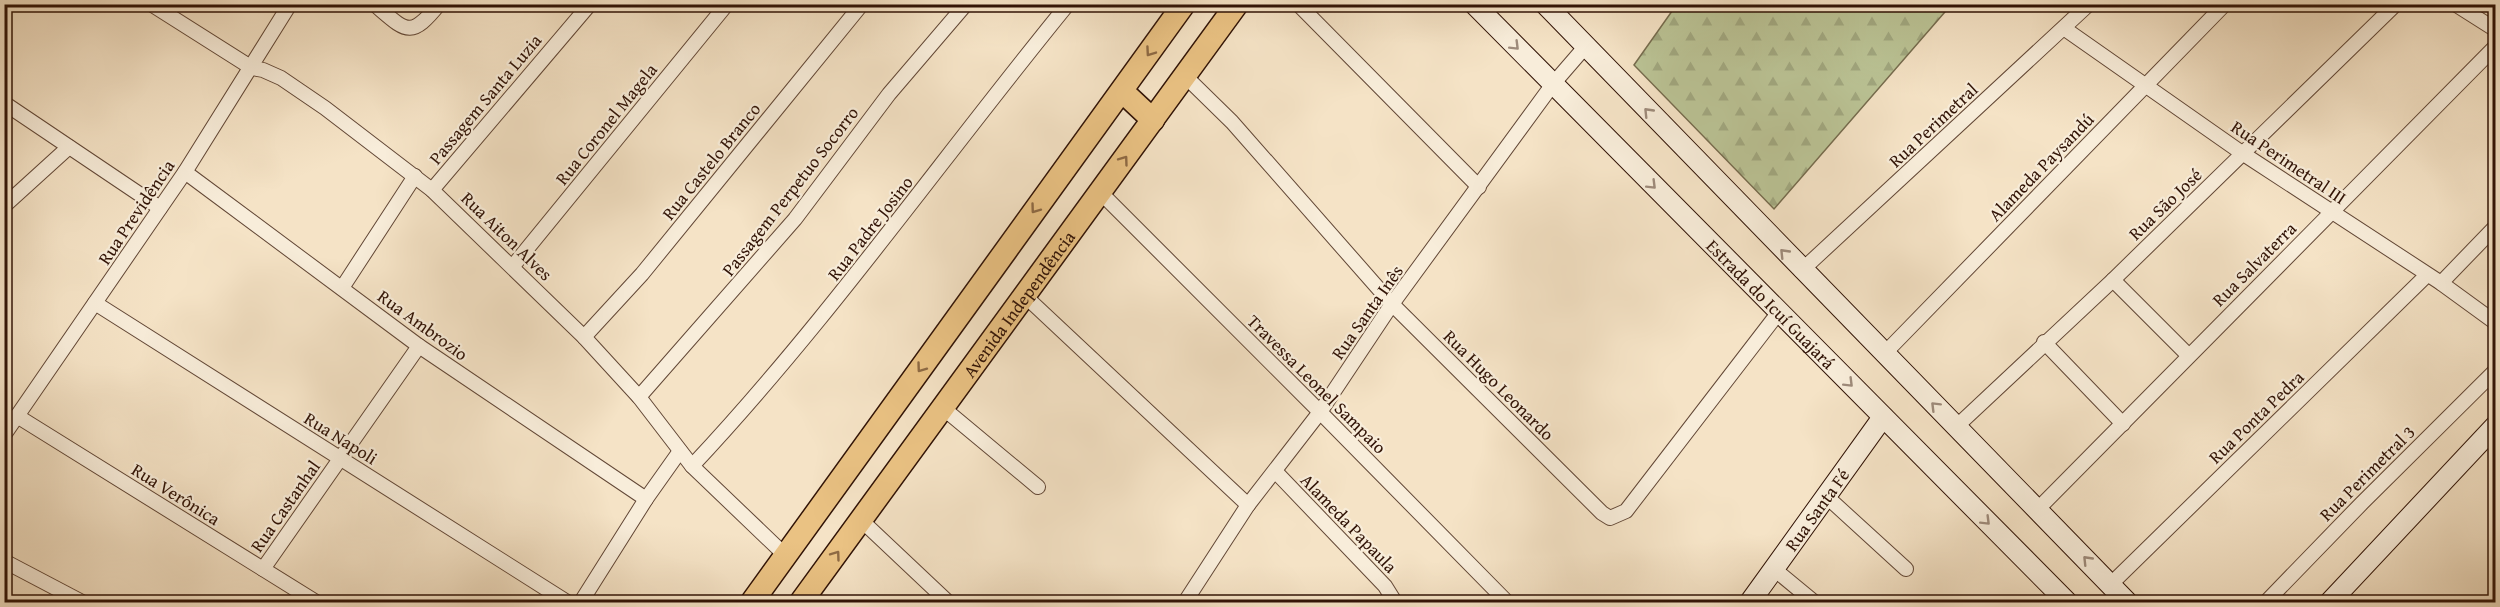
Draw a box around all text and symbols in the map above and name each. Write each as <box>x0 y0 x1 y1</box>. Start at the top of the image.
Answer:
street label: Passagem Santa Luzia <box>422 27 548 170</box>
one-way arrow <box>1508 39 1519 50</box>
one-way arrow <box>1146 46 1157 57</box>
street label: Rua Coronel Magela <box>548 57 664 191</box>
street label: Rua Perimetral <box>1882 76 1984 174</box>
street label: Rua Castelo Branco <box>655 96 767 226</box>
street label: Passagem Perpetuo Socorro <box>715 100 865 282</box>
street label: Alameda Paysandú <box>1982 106 2100 227</box>
one-way arrow <box>1645 109 1656 120</box>
street label: Rua Perimetral III <box>2226 113 2352 211</box>
street label: Rua Previdência <box>91 154 181 270</box>
one-way arrow <box>1116 155 1127 166</box>
street label: Rua São José <box>2122 162 2208 246</box>
street label: Rua Padre Josino <box>820 170 920 286</box>
one-way arrow <box>1645 177 1656 188</box>
street label: Rua Aiton Alves <box>455 185 559 287</box>
one-way arrow <box>1031 203 1042 214</box>
street label: Rua Salvaterra <box>2206 215 2303 312</box>
street label: Avenida Independência <box>956 224 1081 383</box>
street label: Estrada do Icuí Guajará <box>1700 232 1842 375</box>
one-way arrow <box>1780 249 1791 260</box>
street label: Rua Santa Inês <box>1324 259 1410 365</box>
street label: Rua Ambrozio <box>372 283 474 367</box>
street label: Travessa Leonel Sampaio <box>1241 308 1393 460</box>
street label: Rua Hugo Leonardo <box>1437 323 1561 447</box>
one-way arrow <box>917 361 928 372</box>
street label: Rua Ponta Pedra <box>2202 364 2310 470</box>
one-way arrow <box>1841 375 1852 386</box>
one-way arrow <box>1932 403 1943 414</box>
street label: Rua Napoli <box>299 405 383 471</box>
street label: Rua Perimetral 3 <box>2313 419 2421 527</box>
street label: Rua Castanhal <box>243 455 327 557</box>
street label: Rua Verônica <box>126 456 226 532</box>
street label: Rua Santa Fé <box>1778 463 1856 556</box>
street label: Alameda Papaula <box>1294 467 1404 579</box>
one-way arrow <box>1979 514 1990 525</box>
one-way arrow <box>829 551 840 562</box>
one-way arrow <box>2083 557 2094 567</box>

